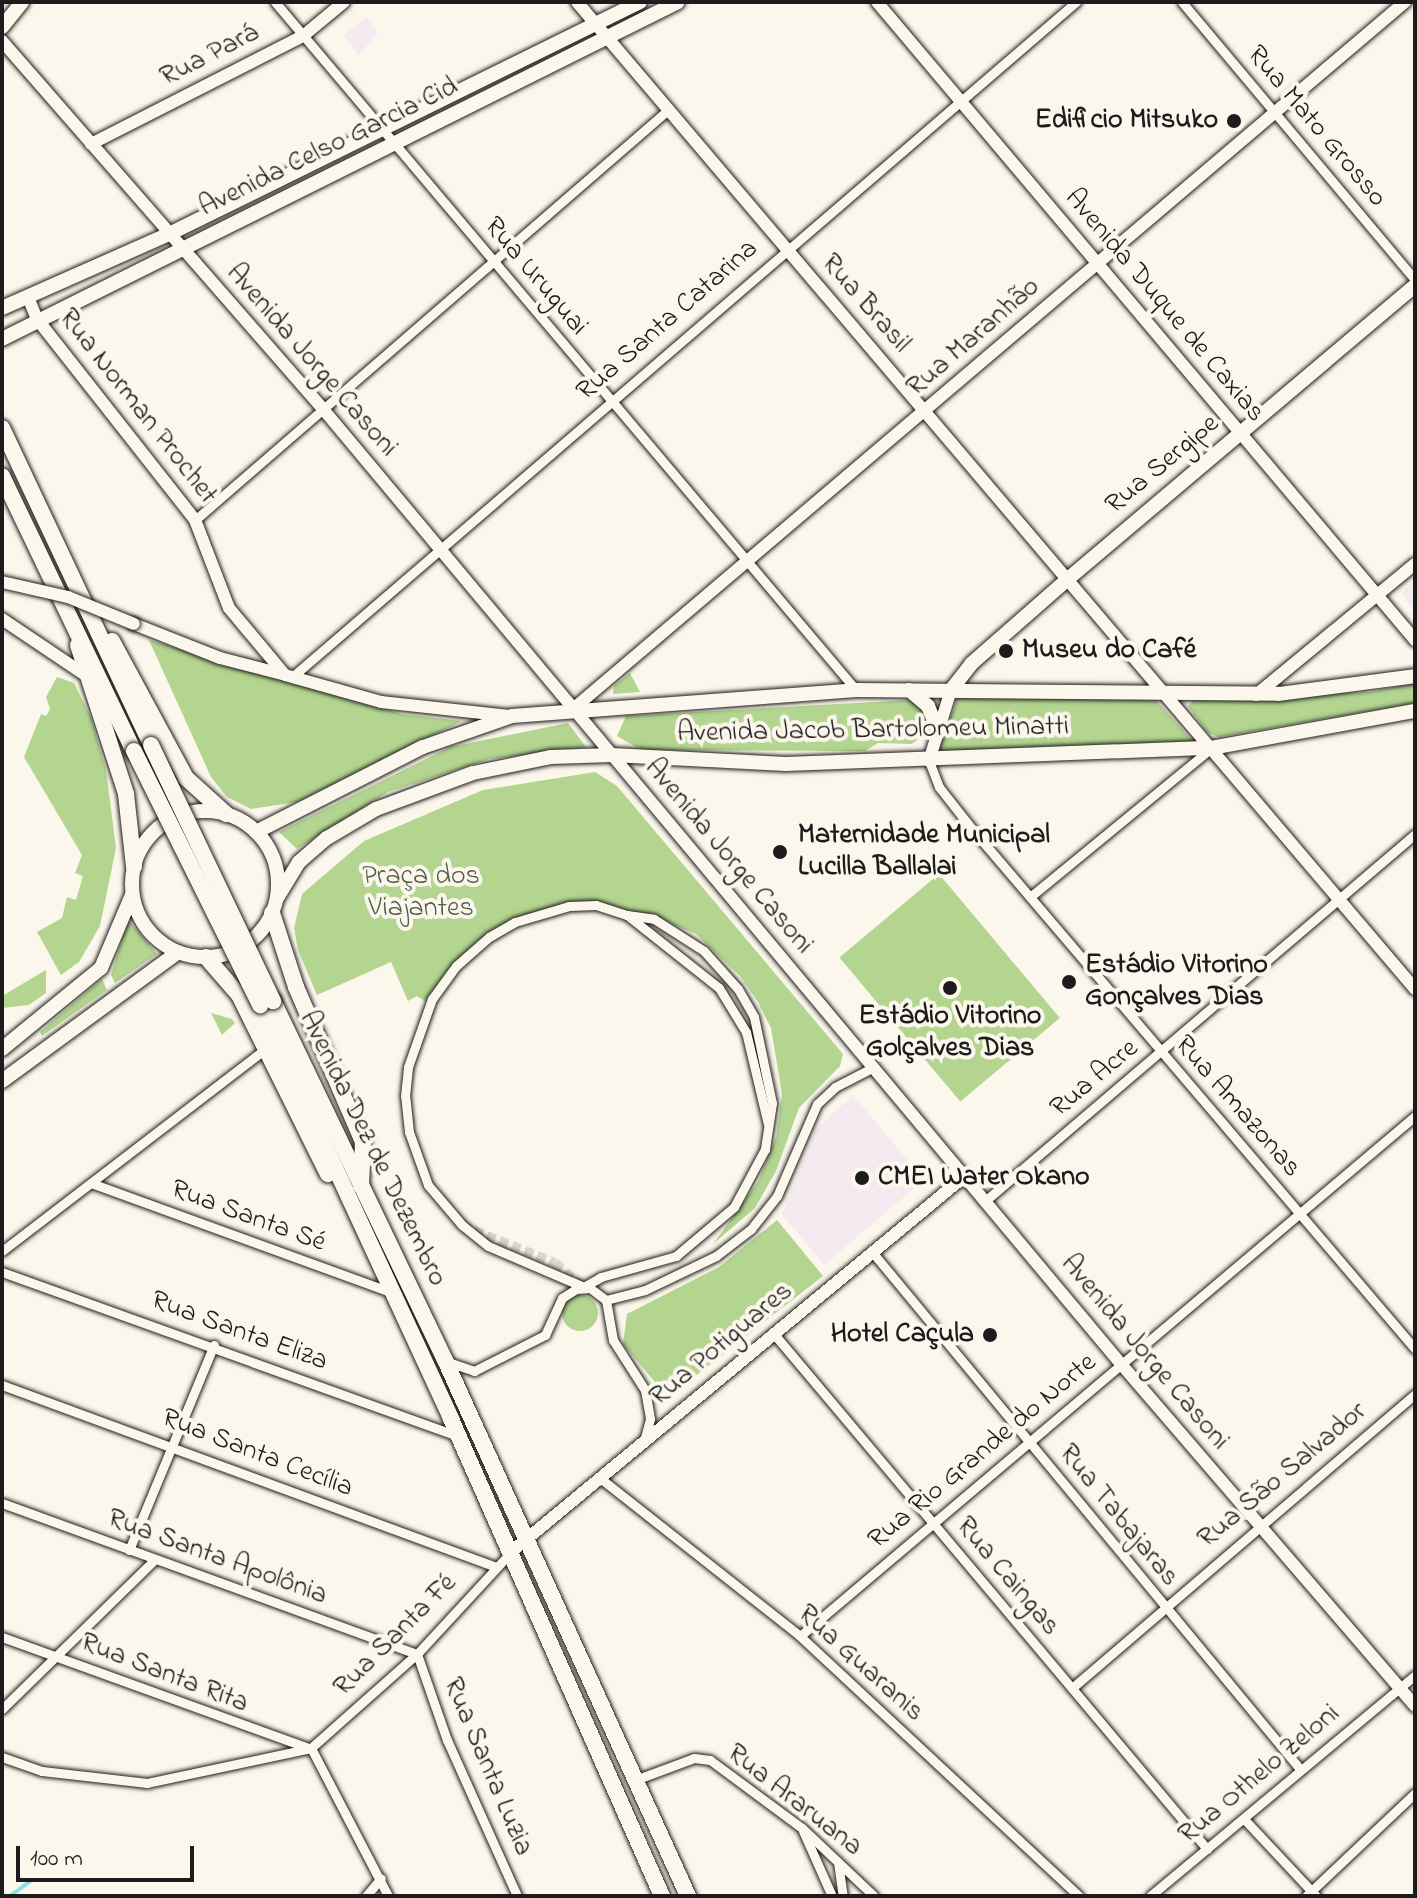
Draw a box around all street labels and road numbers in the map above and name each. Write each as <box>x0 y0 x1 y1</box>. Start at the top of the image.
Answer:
street label: Rua Pará <box>155 17 265 95</box>
street label: Rua Mato Grosso <box>1239 39 1393 215</box>
street label: Avenida Celso Garcia Cid <box>194 71 464 225</box>
street label: Avenida Duque de Caxias <box>1056 182 1272 430</box>
street label: Rua Uruguai <box>476 211 594 343</box>
street label: Rua Santa Catarina <box>570 233 766 409</box>
street label: Rua Brasil <box>813 248 917 360</box>
street label: Avenida Jorge Casoni <box>218 257 404 465</box>
street label: Rua Maranhão <box>901 271 1047 405</box>
street label: Rua Norman Prochet <box>50 303 224 511</box>
street label: Rua Sergipe <box>1099 408 1227 522</box>
street label: Avenida Jacob Bartolomeu Minatti <box>677 711 1069 751</box>
street label: Avenida Jorge Casoni <box>636 752 820 962</box>
street label: Avenida Dez de Dezembro <box>291 1006 453 1292</box>
street label: Rua Amazonas <box>1166 1029 1308 1185</box>
street label: Rua Acre <box>1044 1033 1146 1125</box>
street label: Rua Santa Sé <box>166 1173 330 1261</box>
street label: Avenida Jorge Casoni <box>1052 1248 1236 1458</box>
street label: Rua Potiguares <box>644 1275 800 1415</box>
street label: Rua Santa Eliza <box>146 1284 332 1380</box>
street label: Rua Rio Grande do Norte <box>862 1347 1104 1557</box>
street label: Rua São Salvador <box>1192 1396 1374 1556</box>
street label: Rua Santa Cecília <box>157 1402 357 1506</box>
street label: Rua Tabajaras <box>1050 1438 1186 1594</box>
street label: Rua Santa Apolônia <box>103 1503 331 1613</box>
street label: Rua Caingas <box>948 1511 1066 1643</box>
street label: Rua Santa Fé <box>328 1568 464 1704</box>
street label: Rua Guaranis <box>790 1598 930 1730</box>
street label: Rua Santa Rita <box>75 1627 253 1721</box>
street label: Rua Santa Luzia <box>434 1673 540 1861</box>
street label: Rua Othelo Zeloni <box>1173 1698 1347 1852</box>
street label: Rua Araruana <box>719 1738 869 1864</box>

